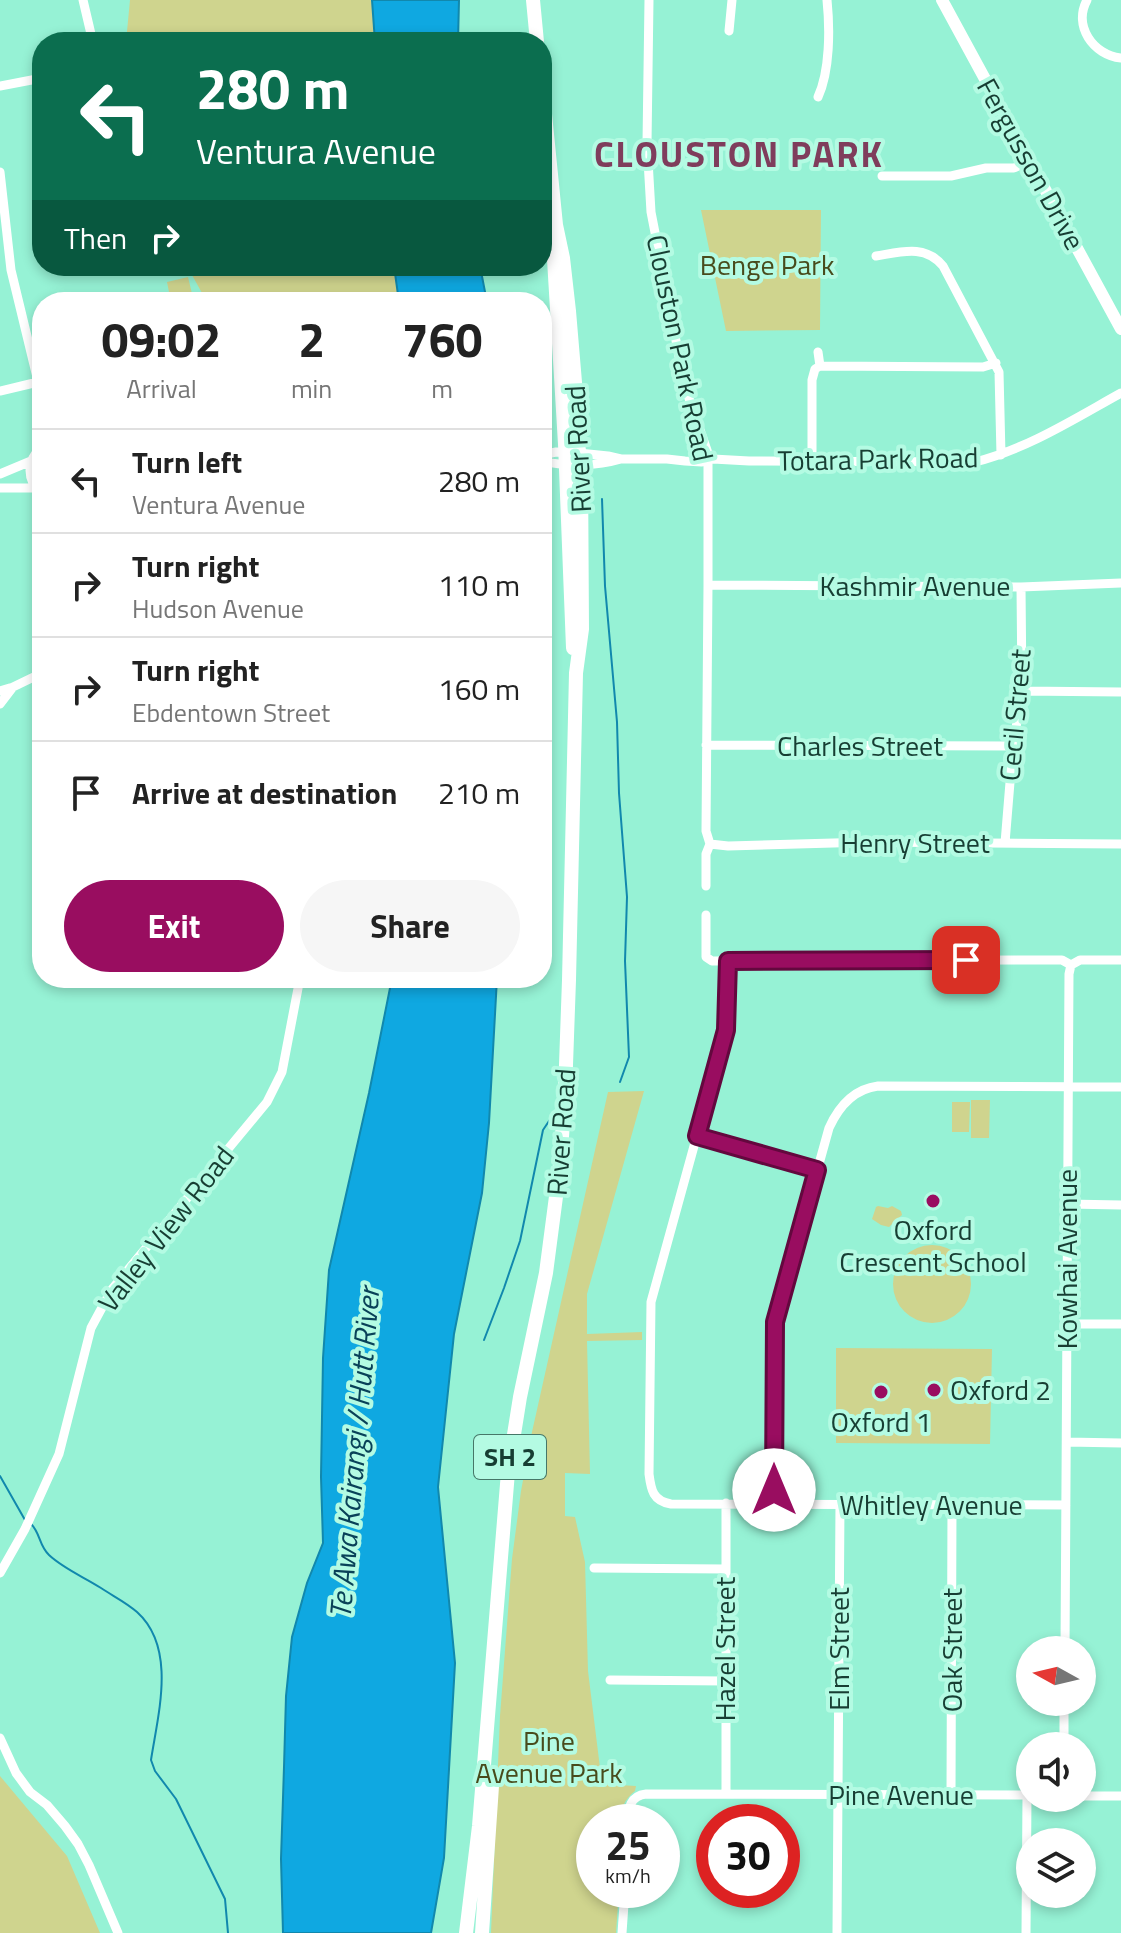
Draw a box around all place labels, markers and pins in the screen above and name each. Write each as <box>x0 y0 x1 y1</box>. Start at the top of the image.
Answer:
pin <box>932 926 1000 994</box>
marker: Oxford Crescent School <box>924 1192 942 1210</box>
place label: Oxford Crescent School <box>839 1208 1027 1283</box>
place label: Oxford 2 <box>950 1368 1051 1411</box>
marker: Oxford 2 <box>925 1381 943 1399</box>
marker: Oxford 1 <box>872 1383 890 1401</box>
place label: Oxford 1 <box>831 1400 931 1443</box>

